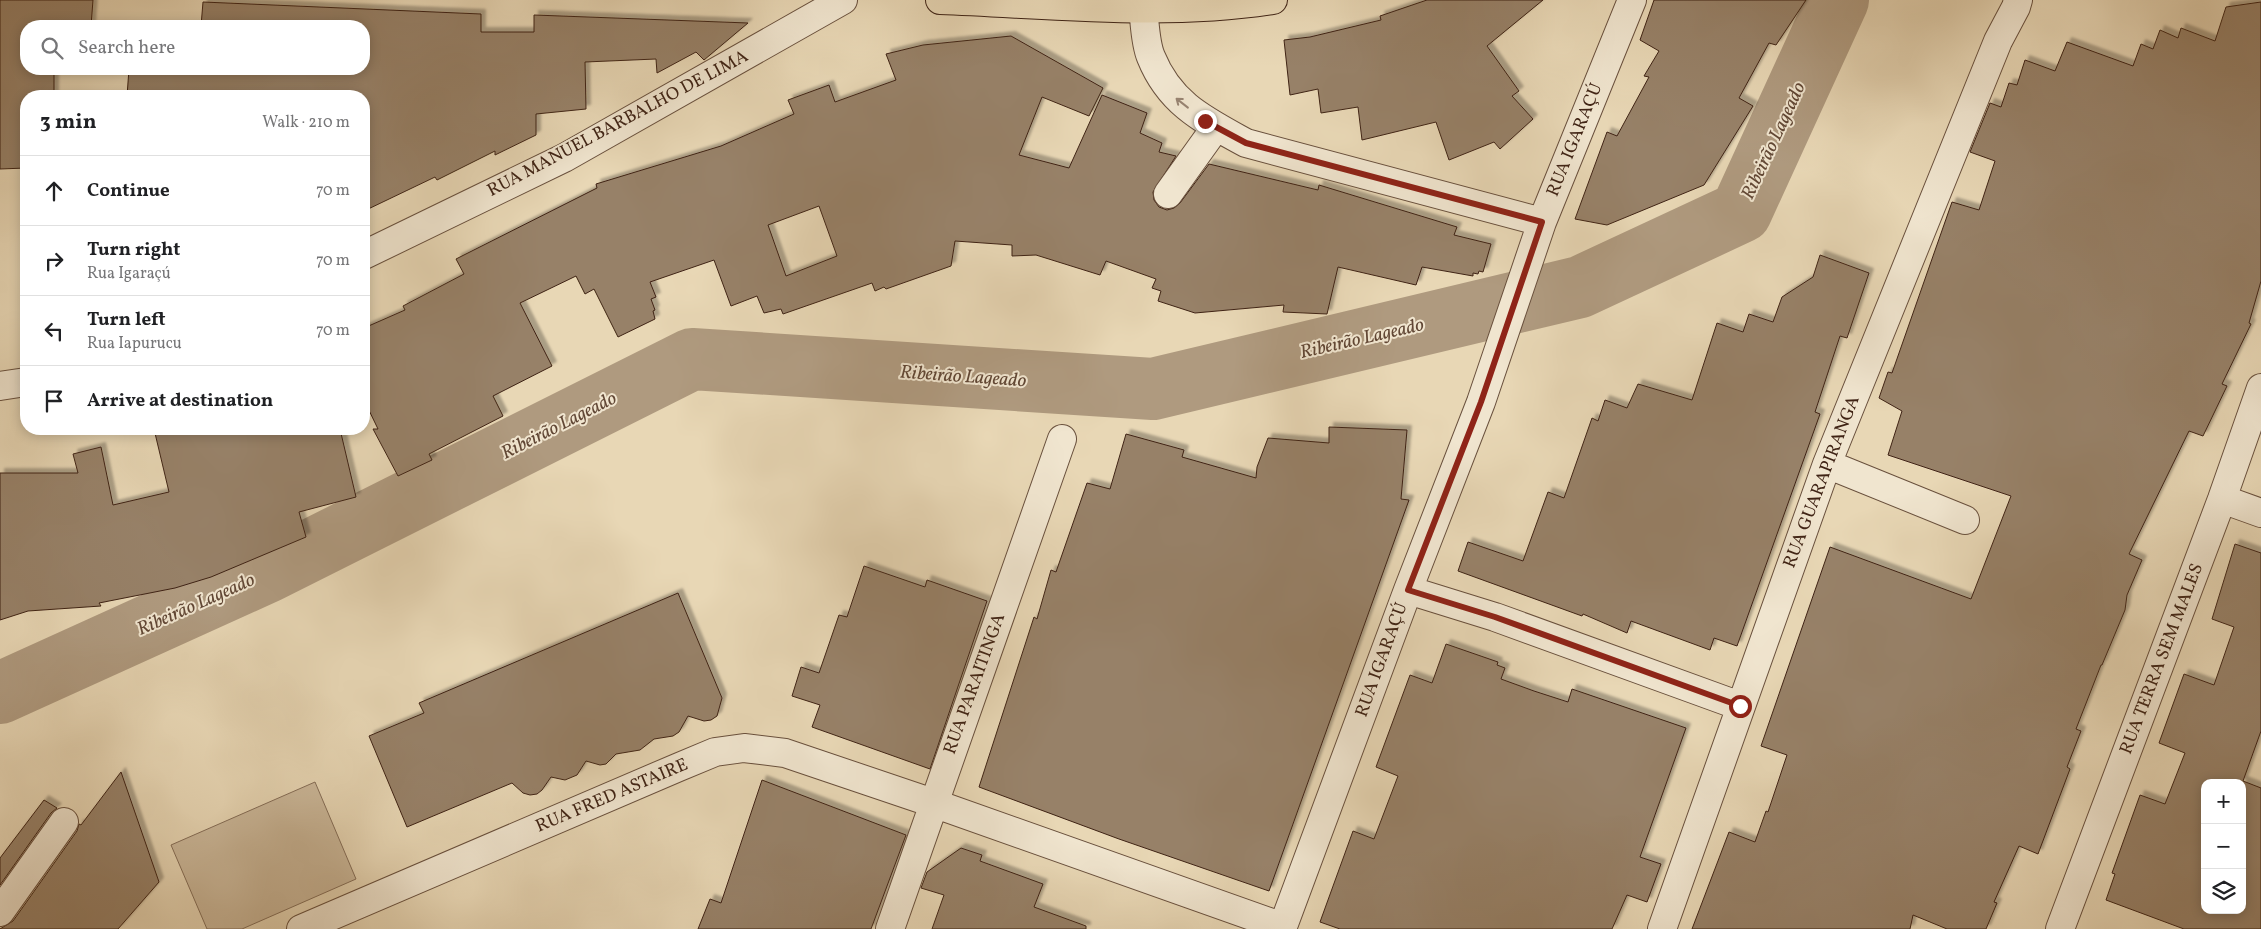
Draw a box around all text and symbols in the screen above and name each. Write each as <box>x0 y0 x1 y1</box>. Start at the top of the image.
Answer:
search box <box>20 20 370 75</box>
icon: search <box>38 34 66 62</box>
text: Search here <box>78 35 175 61</box>
street label: RUA MANUEL BARBALHO DE LIMA <box>483 44 753 204</box>
water label: Ribeirão Lageado <box>1735 78 1813 204</box>
street label: RUA IGARAÇÚ <box>1541 80 1609 200</box>
one-way arrow <box>1176 98 1189 109</box>
text: 3 min <box>40 108 96 137</box>
route end <box>1194 110 1217 133</box>
text: Walk · 210 m <box>262 112 350 134</box>
icon: ahead <box>40 177 68 205</box>
text: Continue <box>87 178 170 204</box>
text: 70 m <box>316 180 350 202</box>
text: Turn right <box>87 237 180 263</box>
icon: right <box>40 247 68 275</box>
text: 70 m <box>316 250 350 272</box>
text: Rua Igaraçú <box>87 263 171 285</box>
text: Turn left <box>87 307 166 333</box>
water label: Ribeirão Lageado <box>1297 312 1427 366</box>
icon: left <box>40 317 68 345</box>
text: 70 m <box>316 320 350 342</box>
text: Rua Iapurucu <box>87 333 182 355</box>
water label: Ribeirão Lageado <box>899 360 1027 394</box>
water label: Ribeirão Lageado <box>497 386 622 466</box>
icon: arrive <box>40 387 68 415</box>
text: Arrive at destination <box>87 388 273 414</box>
street label: RUA GUARAPIRANGA <box>1778 392 1867 572</box>
street label: RUA TERRA SEM MALES <box>2114 560 2210 758</box>
water label: Ribeirão Lageado <box>133 567 259 643</box>
street label: RUA IGARAÇÚ <box>1350 599 1414 721</box>
street label: RUA PARAITINGA <box>938 610 1012 758</box>
route start <box>1729 695 1752 718</box>
street label: RUA FRED ASTAIRE <box>532 753 692 839</box>
map controls <box>2201 779 2246 914</box>
button: + <box>2201 779 2246 824</box>
button: − <box>2201 824 2246 869</box>
button: layers <box>2201 869 2246 914</box>

